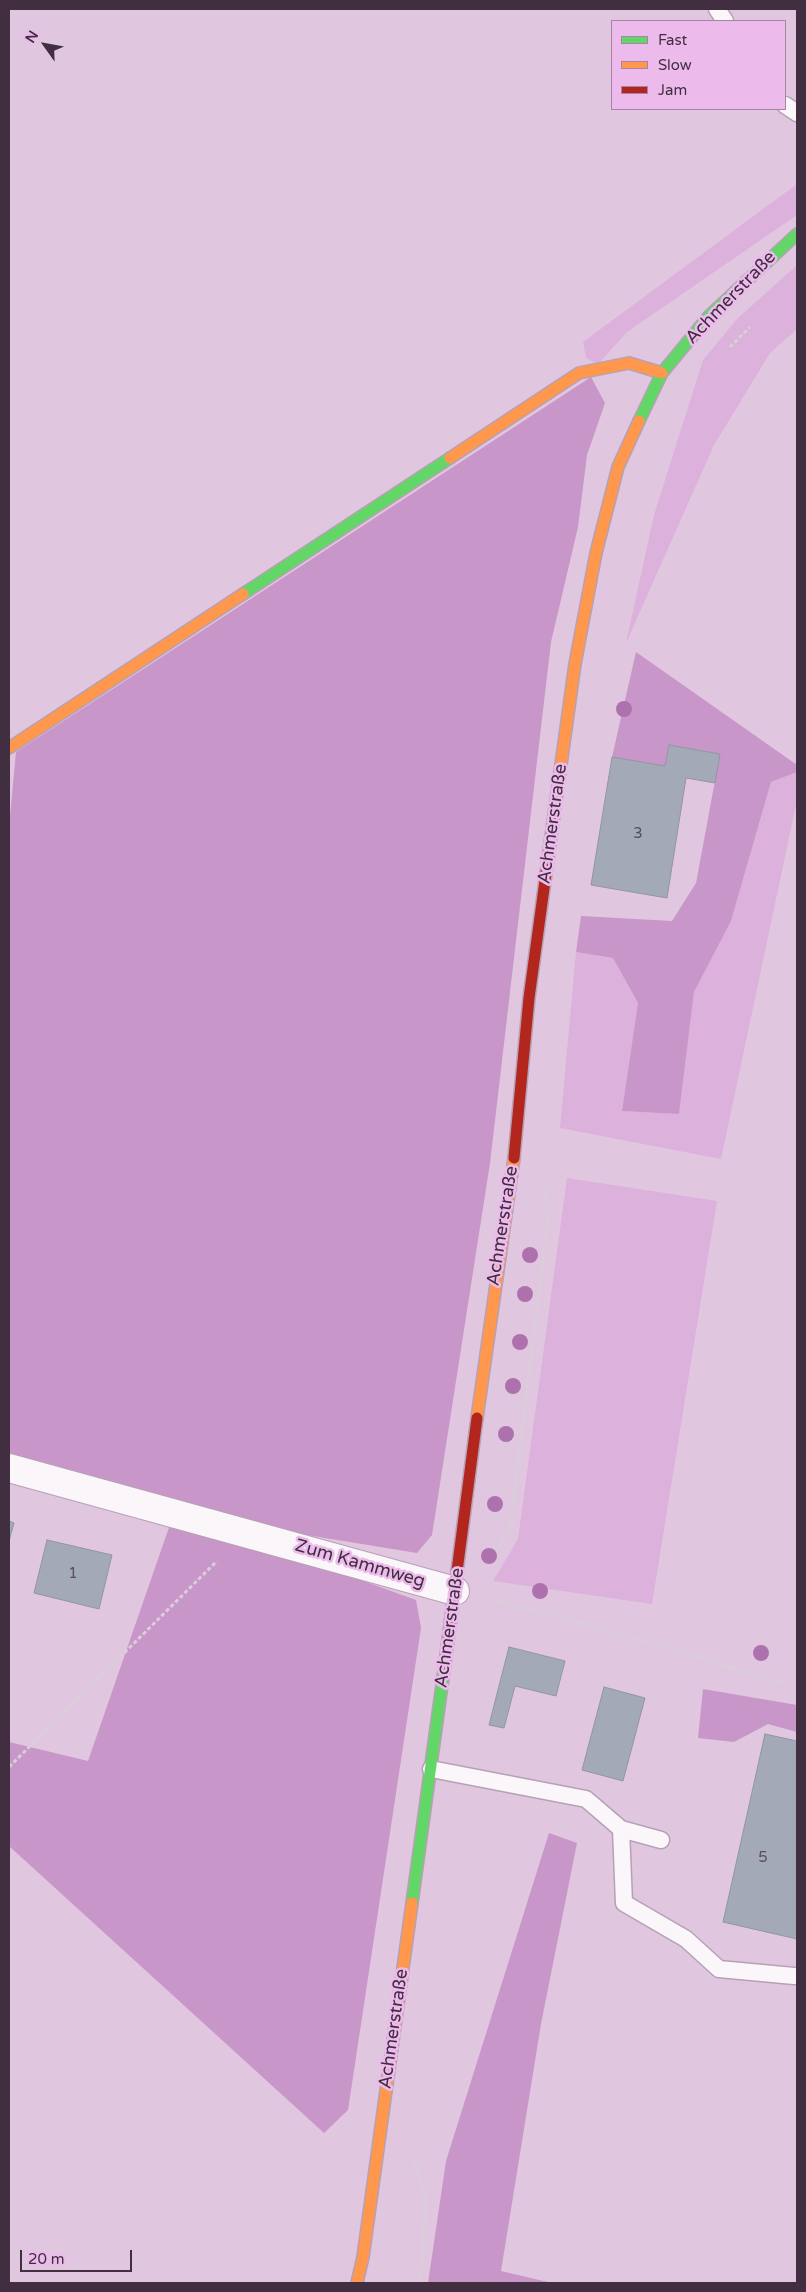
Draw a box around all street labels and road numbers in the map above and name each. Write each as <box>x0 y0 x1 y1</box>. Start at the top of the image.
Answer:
street label: Achmerstraße <box>681 247 781 349</box>
street label: Achmerstraße <box>534 763 572 885</box>
street label: Achmerstraße <box>483 1165 523 1287</box>
street label: Zum Kammweg <box>292 1535 428 1593</box>
street label: Achmerstraße <box>431 1567 469 1689</box>
street label: Achmerstraße <box>375 1968 413 2090</box>

